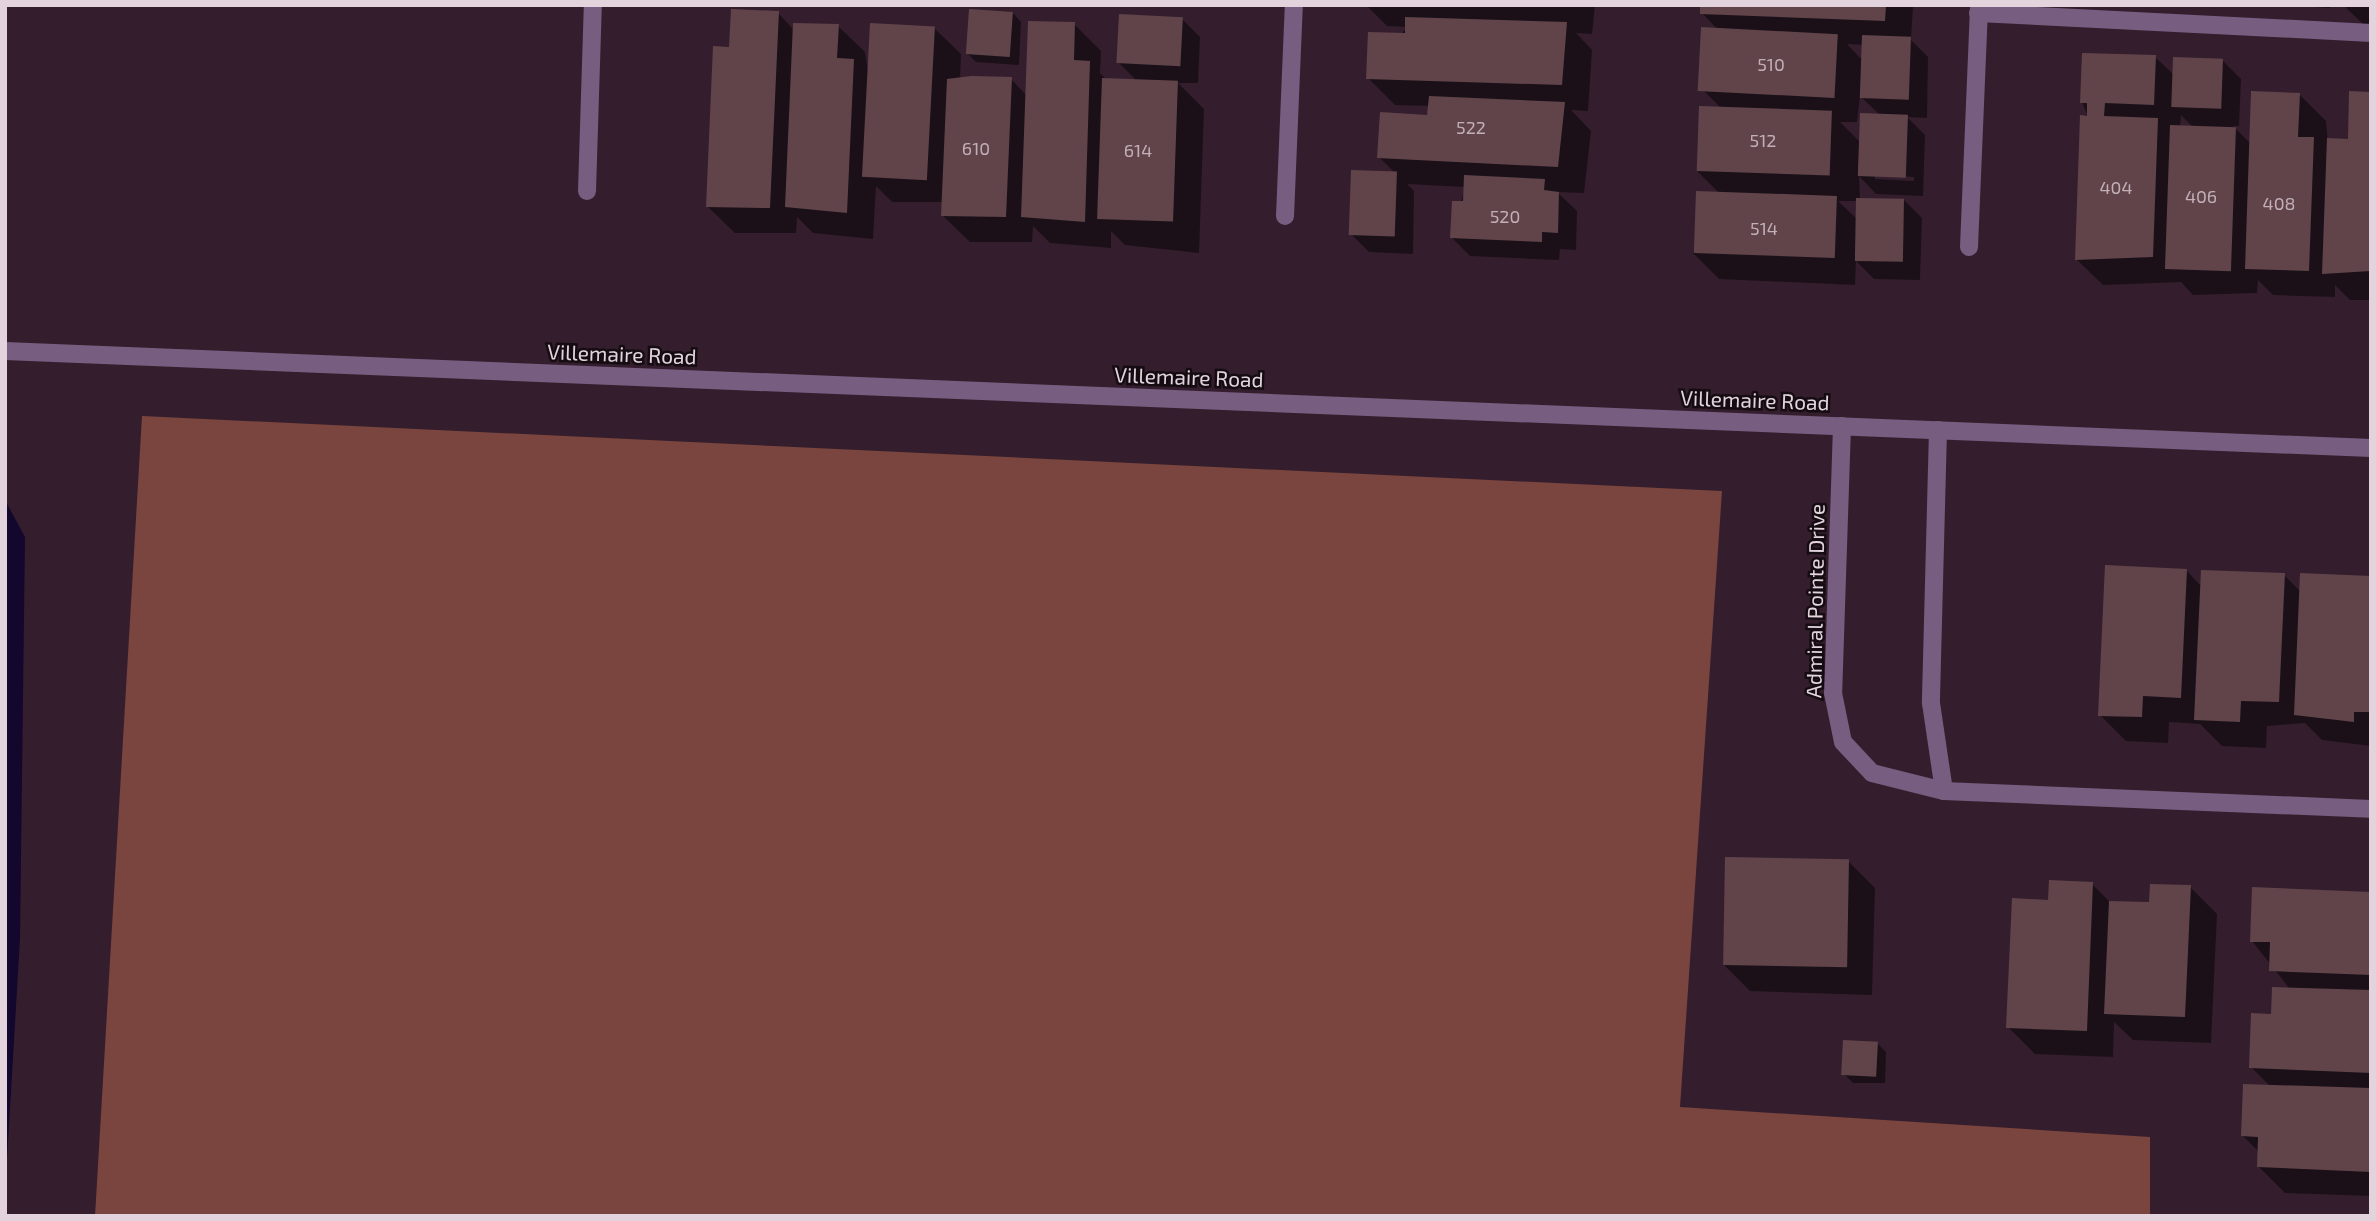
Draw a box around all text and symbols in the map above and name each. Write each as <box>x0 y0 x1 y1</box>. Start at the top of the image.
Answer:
house number: 510 <box>1757 53 1785 75</box>
house number: 522 <box>1456 116 1486 138</box>
house number: 512 <box>1750 129 1776 151</box>
house number: 610 <box>962 137 990 159</box>
house number: 614 <box>1124 139 1152 161</box>
house number: 404 <box>2100 176 2132 198</box>
house number: 406 <box>2185 185 2217 207</box>
house number: 408 <box>2263 192 2295 214</box>
house number: 520 <box>1490 205 1520 227</box>
house number: 514 <box>1750 217 1778 239</box>
street label: Villemaire Road <box>547 339 697 369</box>
street label: Villemaire Road <box>1114 362 1264 392</box>
street label: Villemaire Road <box>1680 385 1830 415</box>
street label: Admiral Pointe Drive <box>1801 503 1829 699</box>

